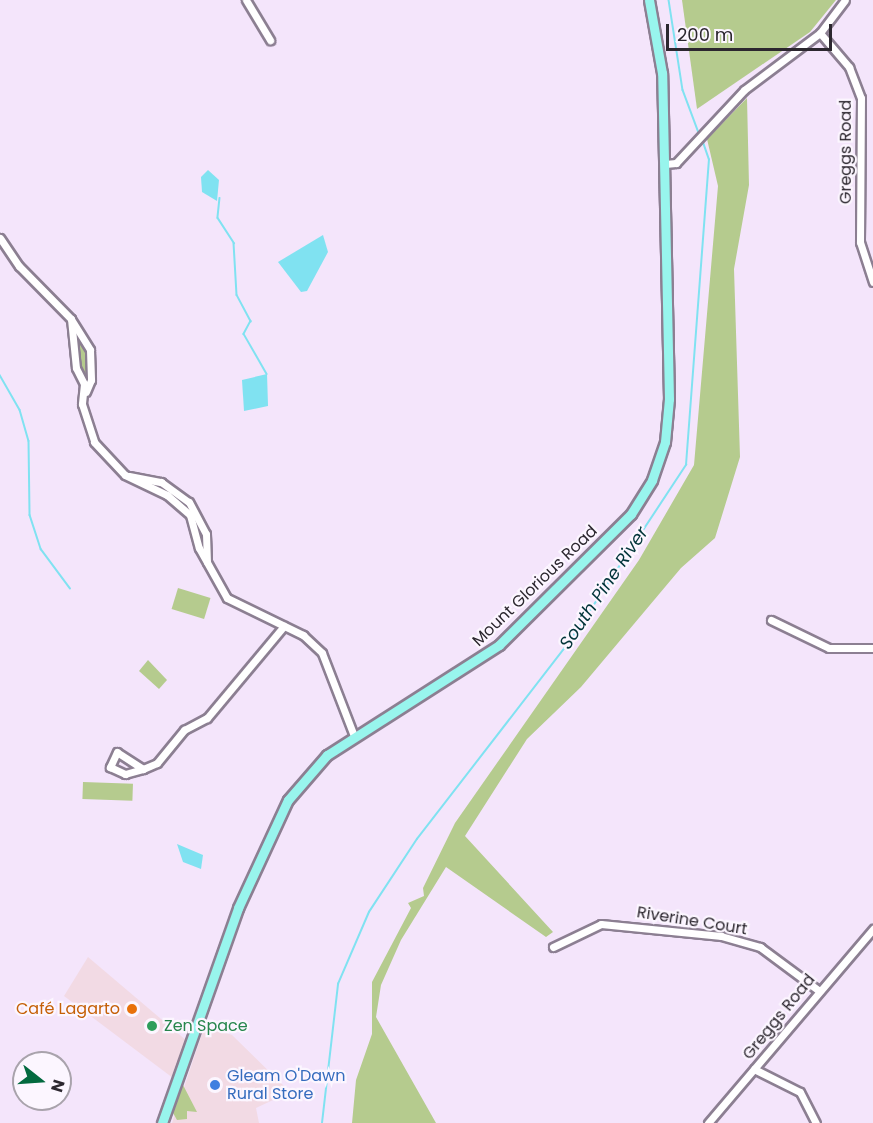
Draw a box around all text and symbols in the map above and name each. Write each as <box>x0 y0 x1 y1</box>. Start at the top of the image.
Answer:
scale bar <box>669 12 836 50</box>
text: 200 m <box>677 22 733 47</box>
street label: Greggs Road <box>836 100 856 204</box>
street label: Mount Glorious Road <box>469 521 601 651</box>
water label: South Pine River <box>555 523 653 653</box>
street label: Riverine Court <box>635 903 749 939</box>
street label: Greggs Road <box>739 970 819 1064</box>
place label: Café Lagarto <box>16 999 120 1019</box>
marker: Café Lagarto <box>125 1002 139 1016</box>
place label: Zen Space <box>164 1016 248 1036</box>
marker: Zen Space <box>145 1019 159 1033</box>
north arrow <box>12 1051 72 1111</box>
place label: Gleam O'Dawn Rural Store <box>227 1066 345 1104</box>
text: N <box>45 1077 71 1095</box>
marker: Gleam O'Dawn Rural Store <box>208 1078 222 1092</box>

